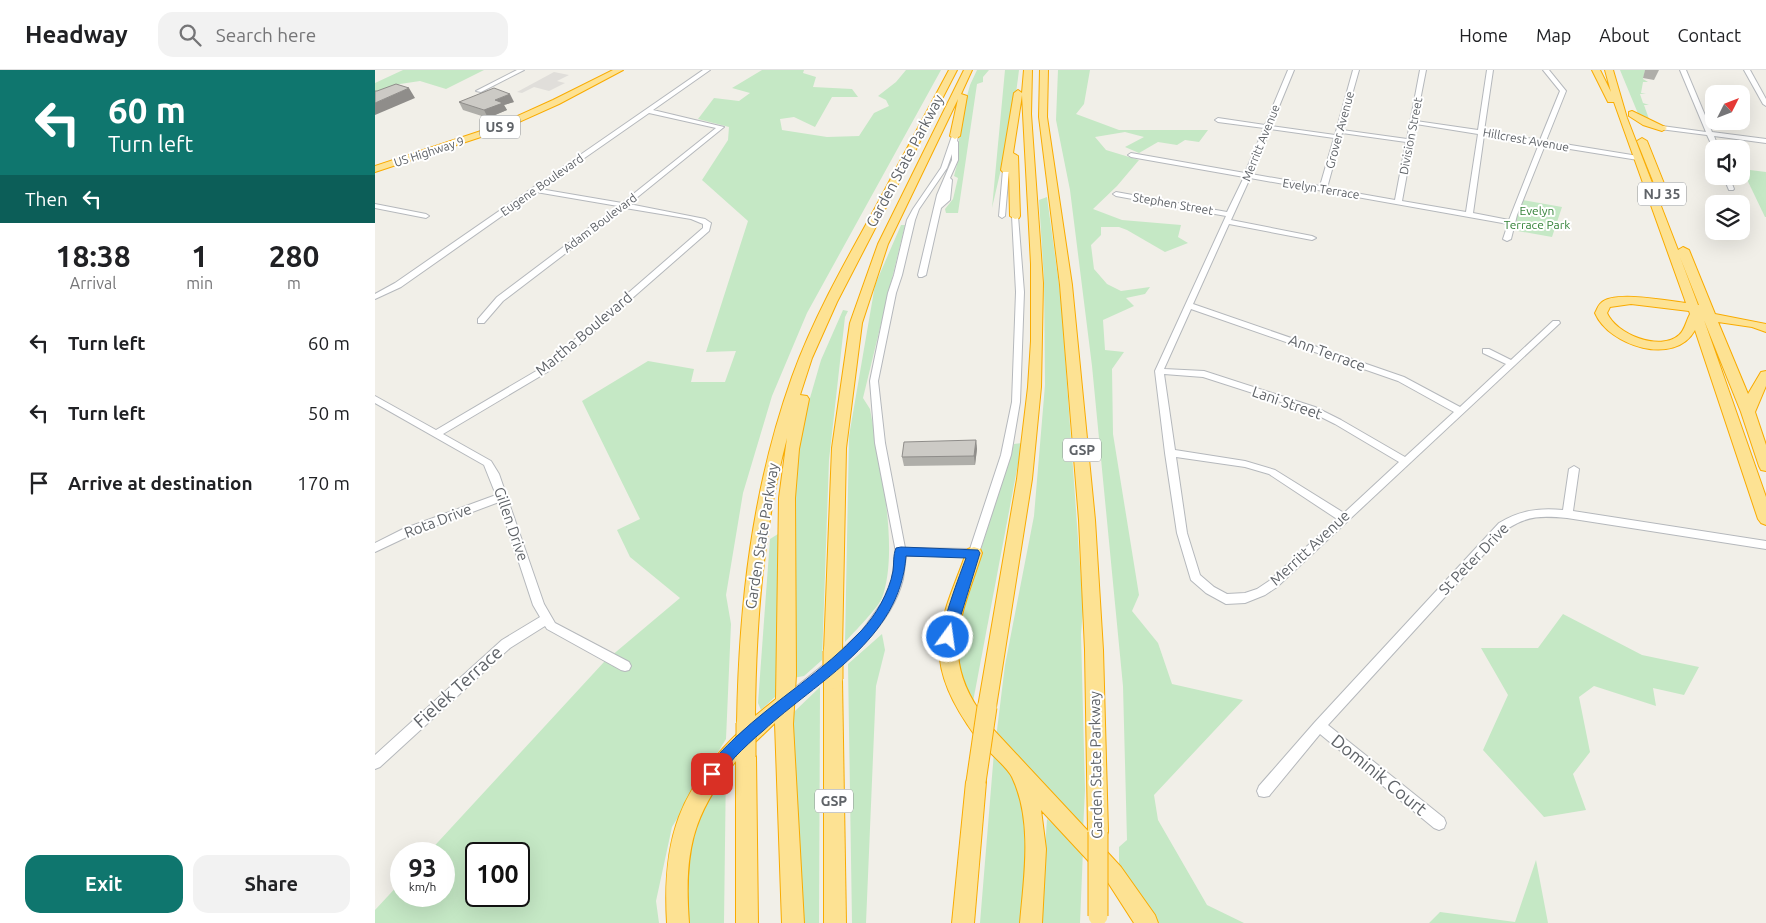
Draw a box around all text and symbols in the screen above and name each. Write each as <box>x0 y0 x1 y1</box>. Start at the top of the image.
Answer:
search box <box>158 12 508 57</box>
text: Headway <box>25 21 128 48</box>
icon: search <box>176 21 204 49</box>
text: Search here <box>216 24 316 46</box>
text: Home <box>1459 25 1508 45</box>
text: Map <box>1536 25 1571 45</box>
text: About <box>1599 25 1649 45</box>
text: Contact <box>1677 25 1741 45</box>
north arrow <box>1705 85 1750 130</box>
map controls <box>1705 85 1750 240</box>
icon: left <box>25 90 90 155</box>
text: 60 m <box>108 90 186 130</box>
street label: Grover Avenue <box>1323 90 1356 170</box>
street label: Garden State Parkway <box>862 92 947 230</box>
street label: Division Street <box>1397 96 1424 176</box>
street label: Merritt Avenue <box>1239 103 1282 183</box>
road number: US 9 <box>480 116 520 138</box>
street label: Hillcrest Avenue <box>1482 126 1570 153</box>
text: Turn left <box>108 131 193 156</box>
street label: US Highway 9 <box>392 134 466 169</box>
button: sound <box>1705 140 1750 185</box>
street label: Eugene Boulevard <box>498 151 586 218</box>
street label: Evelyn Terrace <box>1282 176 1360 201</box>
road number: NJ 35 <box>1638 182 1686 206</box>
icon: left <box>78 185 106 213</box>
text: Then <box>25 188 68 210</box>
street label: Stephen Street <box>1132 190 1214 217</box>
street label: Adam Boulevard <box>560 191 639 255</box>
button: layers <box>1705 195 1750 240</box>
park label: Evelyn Terrace Park <box>1504 204 1570 231</box>
text: 18:38 <box>56 239 131 273</box>
text: 1 <box>191 239 208 273</box>
text: 280 <box>269 239 319 273</box>
text: Arrival <box>70 274 116 292</box>
text: min <box>186 274 213 292</box>
text: m <box>287 274 301 292</box>
street label: Martha Boulevard <box>532 288 635 379</box>
icon: left <box>25 329 53 357</box>
street label: Ann Terrace <box>1286 331 1368 374</box>
text: Turn left <box>68 332 146 354</box>
text: 60 m <box>308 332 350 354</box>
street label: Lani Street <box>1250 383 1324 422</box>
icon: left <box>25 399 53 427</box>
text: Turn left <box>68 402 146 424</box>
text: 50 m <box>308 402 350 424</box>
road number: GSP <box>1063 438 1101 462</box>
street label: Garden State Parkway <box>742 462 781 610</box>
icon: arrive <box>25 469 53 497</box>
text: Arrive at destination <box>68 472 253 494</box>
text: 170 m <box>297 472 350 494</box>
street label: Gillen Drive <box>491 485 532 563</box>
street label: Rota Drive <box>402 500 474 541</box>
street label: Merritt Avenue <box>1267 507 1353 589</box>
street label: St Peter Drive <box>1435 519 1512 598</box>
position arrow <box>921 610 973 662</box>
street label: Fielek Terrace <box>409 641 506 731</box>
street label: Garden State Parkway <box>1086 691 1105 839</box>
street label: Dominik Court <box>1328 730 1431 819</box>
pin <box>691 753 733 795</box>
icon: arrive <box>698 760 726 788</box>
road number: GSP <box>815 789 853 812</box>
speed limit sign: 100 <box>465 842 530 907</box>
text: 93 <box>408 854 437 882</box>
button: Exit <box>25 855 183 913</box>
button: Share <box>193 855 350 913</box>
text: km/h <box>409 880 436 893</box>

